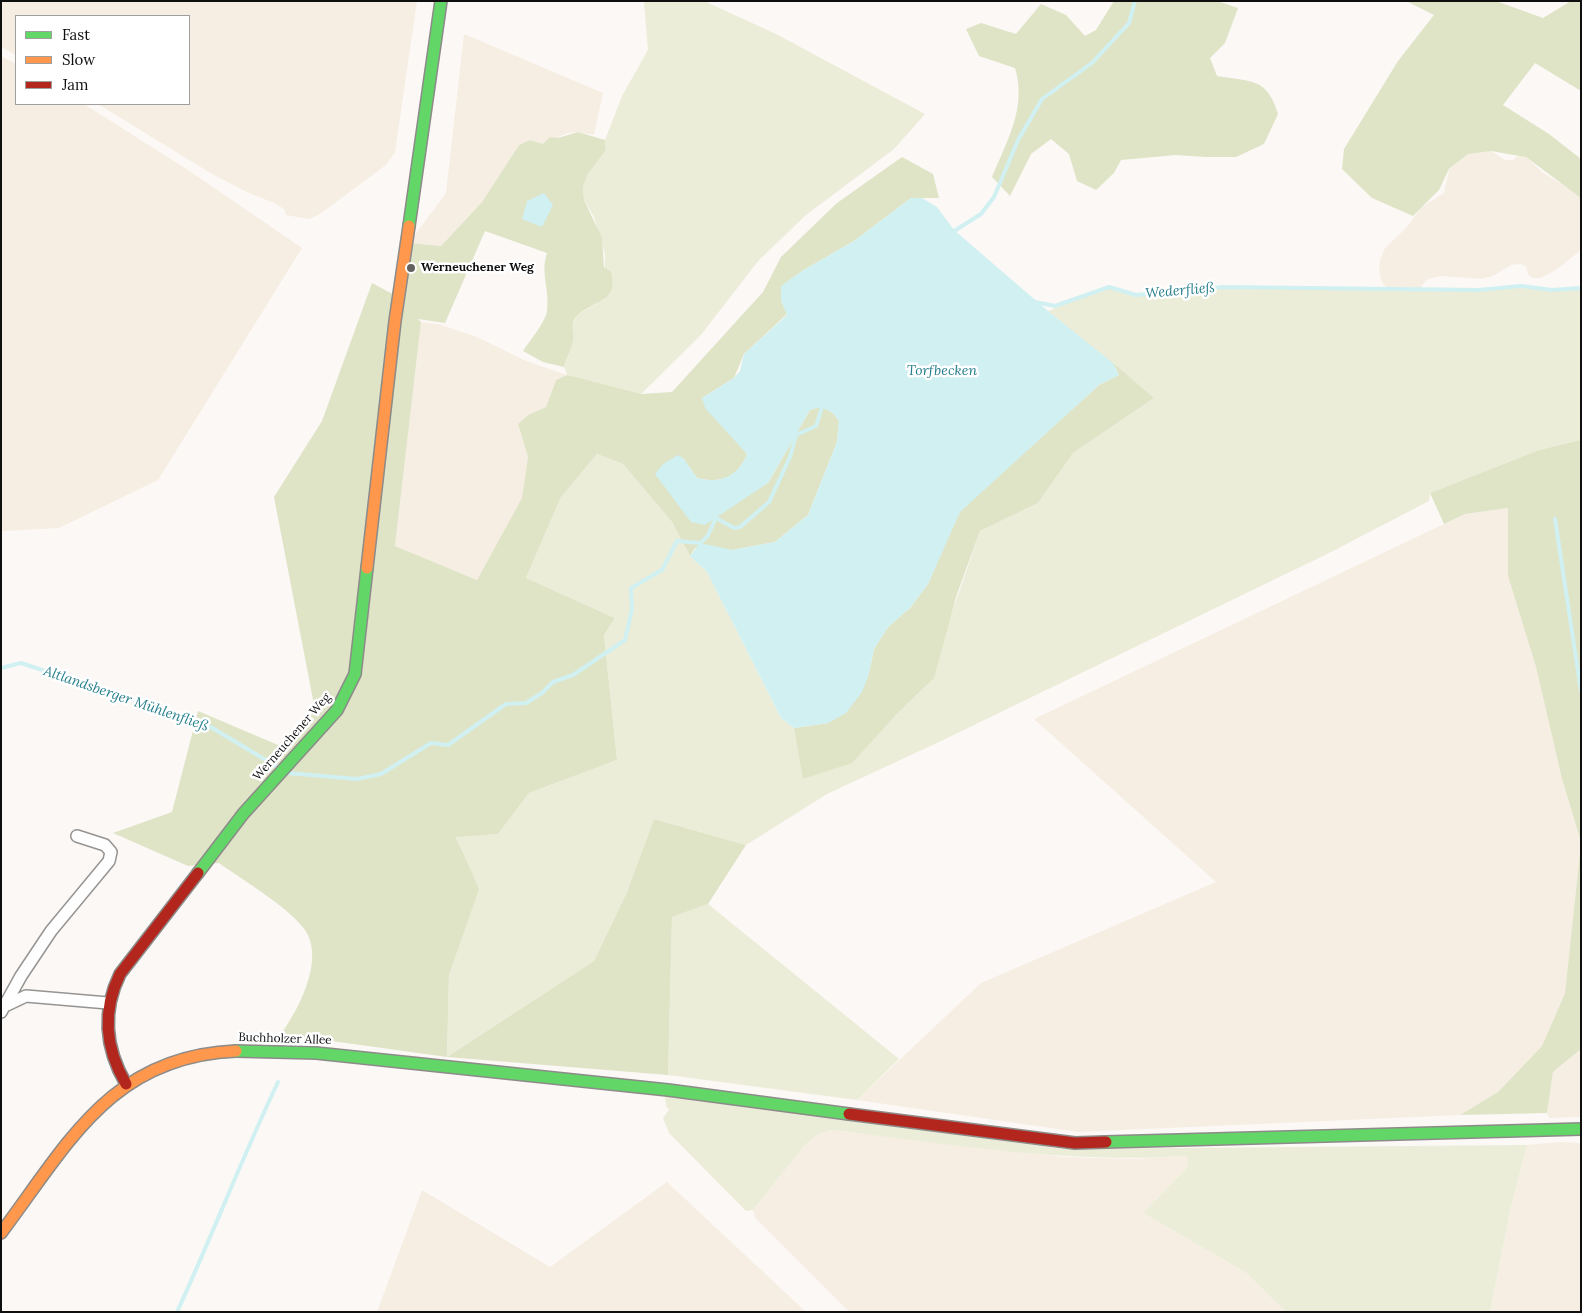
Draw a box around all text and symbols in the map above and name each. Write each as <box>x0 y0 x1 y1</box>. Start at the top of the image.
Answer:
legend <box>15 15 190 105</box>
text: Fast <box>62 25 90 44</box>
text: Slow <box>62 50 95 69</box>
text: Jam <box>62 75 89 94</box>
place label: Werneuchener Weg <box>421 261 534 275</box>
marker: Werneuchener Weg <box>405 262 417 274</box>
water label: Wederfließ <box>1145 280 1215 302</box>
water label: Torfbecken <box>907 363 977 379</box>
water label: Altlandsberger Mühlenfließ <box>41 663 211 735</box>
street label: Werneuchener Weg <box>250 690 334 784</box>
street label: Buchholzer Allee <box>238 1030 332 1048</box>

